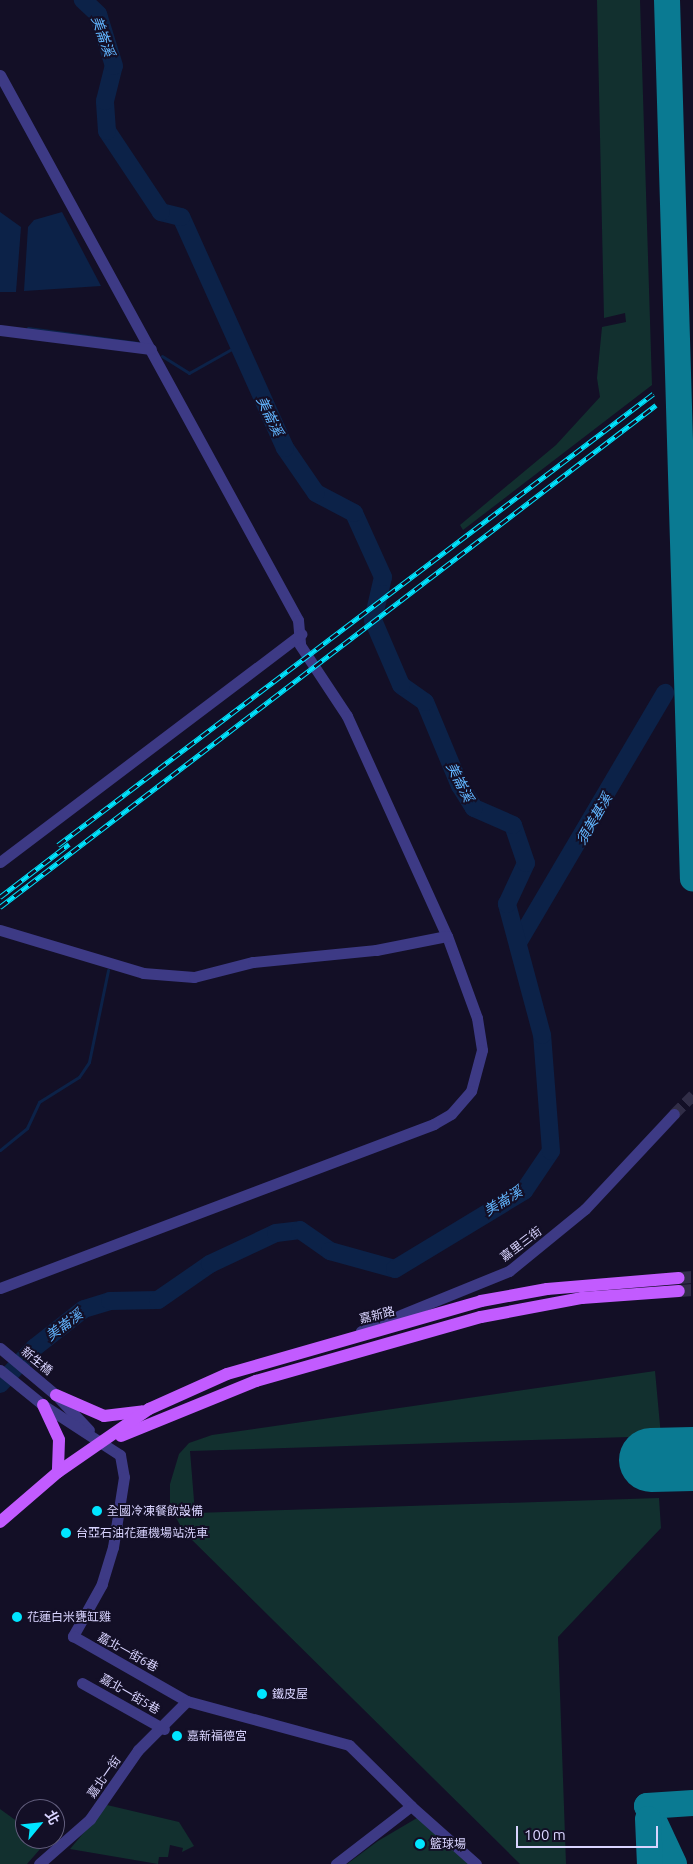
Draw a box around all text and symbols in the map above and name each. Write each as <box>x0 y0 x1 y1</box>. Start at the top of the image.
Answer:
water label: 美崙溪 <box>88 13 118 59</box>
water label: 美崙溪 <box>253 393 287 439</box>
water label: 美崙溪 <box>443 759 477 805</box>
water label: 須美基溪 <box>573 791 615 847</box>
water label: 美崙溪 <box>481 1183 525 1219</box>
street label: 嘉里三街 <box>497 1224 545 1264</box>
street label: 嘉新路 <box>358 1304 396 1326</box>
water label: 美崙溪 <box>42 1306 86 1344</box>
street label: 新生橋 <box>18 1344 56 1378</box>
place label: 全國冷凍餐飲設備 <box>107 1504 203 1518</box>
marker: 全國冷凍餐飲設備 <box>91 1505 103 1517</box>
place label: 台亞石油花蓮機場站洗車 <box>76 1526 208 1540</box>
marker: 台亞石油花蓮機場站洗車 <box>60 1527 72 1539</box>
place label: 花蓮白米甕缸雞 <box>27 1610 111 1624</box>
marker: 花蓮白米甕缸雞 <box>11 1611 23 1623</box>
street label: 嘉北一街6巷 <box>95 1630 161 1674</box>
street label: 嘉北一街5巷 <box>97 1671 163 1717</box>
place label: 鐵皮屋 <box>272 1687 308 1701</box>
marker: 鐵皮屋 <box>256 1688 268 1700</box>
place label: 嘉新福德宮 <box>187 1729 247 1743</box>
marker: 嘉新福德宮 <box>171 1730 183 1742</box>
street label: 嘉北一街 <box>84 1753 124 1801</box>
north arrow <box>15 1799 65 1849</box>
text: 北 <box>42 1807 63 1827</box>
scale bar <box>518 1816 660 1848</box>
text: 100 m <box>524 1826 566 1843</box>
place label: 籃球場 <box>430 1837 466 1851</box>
marker: 籃球場 <box>414 1838 426 1850</box>

